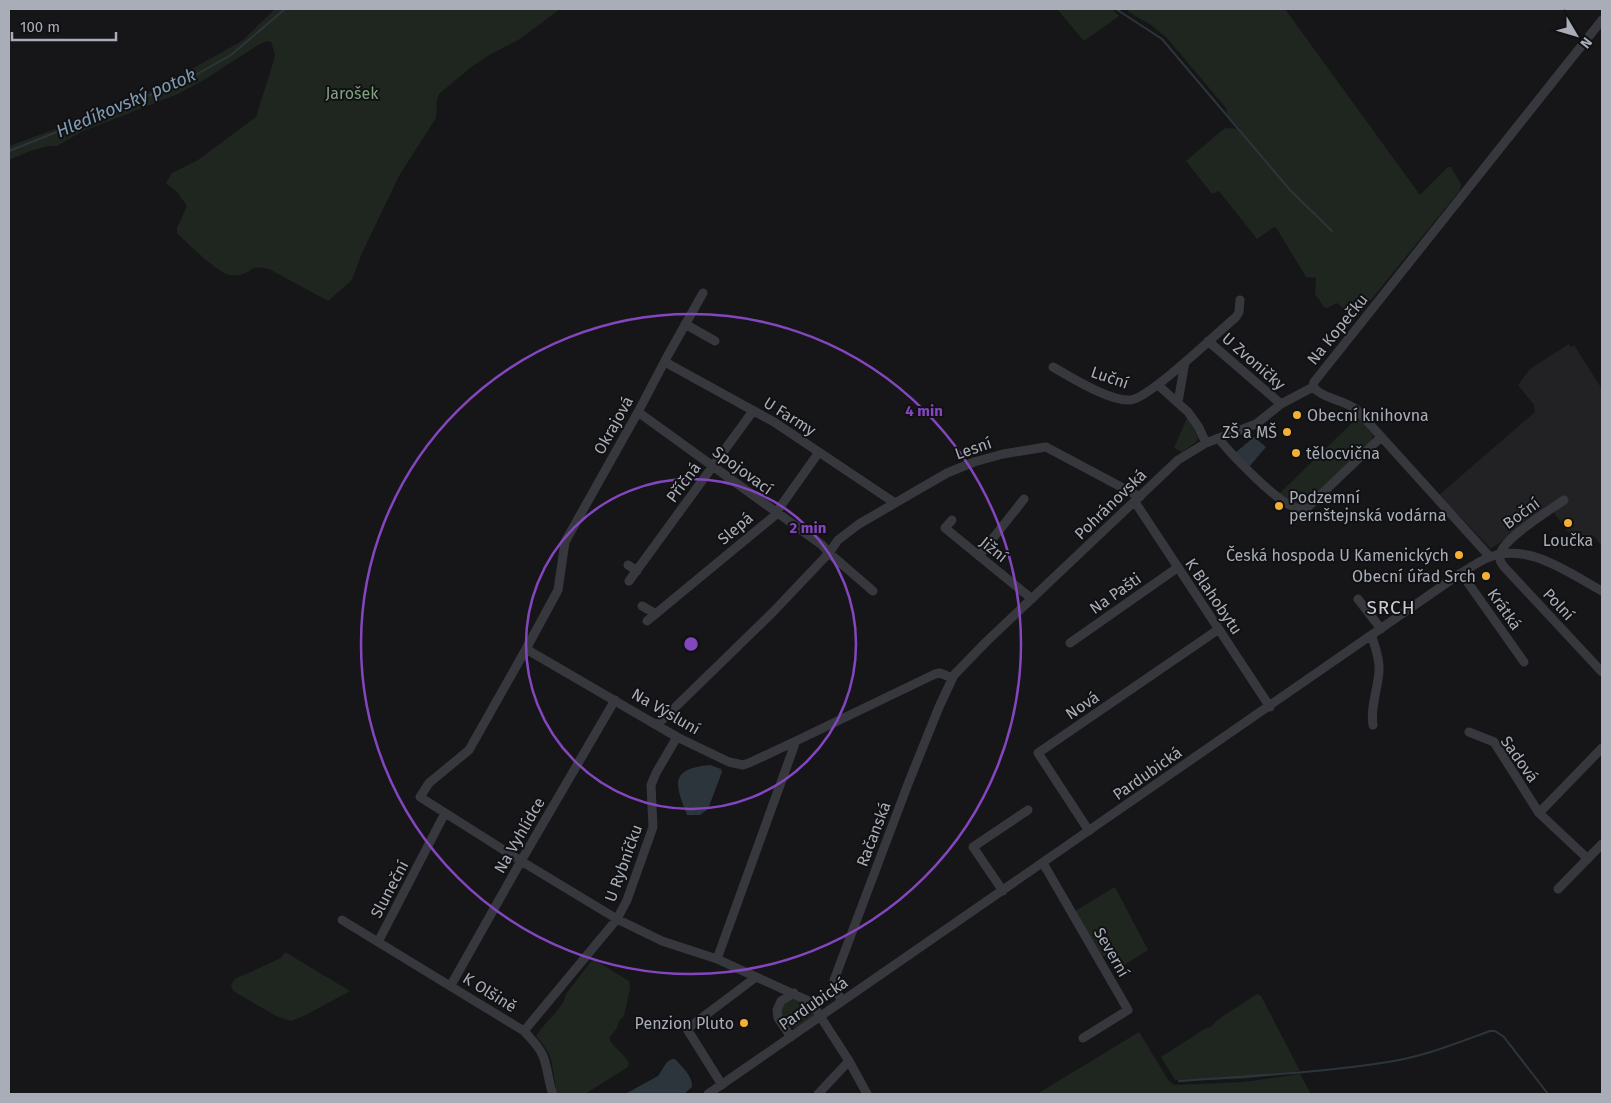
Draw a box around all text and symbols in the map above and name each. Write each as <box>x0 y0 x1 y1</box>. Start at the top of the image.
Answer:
scale bar <box>12 10 116 42</box>
north arrow <box>1551 10 1601 60</box>
text: 100 m <box>20 18 60 36</box>
text: N <box>1576 34 1595 52</box>
water label: Hledíkovský potok <box>53 64 199 142</box>
park label: Jarošek <box>325 84 379 103</box>
street label: Na Kopečku <box>1303 290 1372 369</box>
street label: U Zvoničky <box>1218 329 1289 394</box>
street label: Luční <box>1089 362 1132 393</box>
street label: Okrajová <box>590 393 637 458</box>
street label: U Farmy <box>760 393 819 440</box>
text: 4 min <box>905 402 943 420</box>
place label: Obecní knihovna <box>1307 406 1429 425</box>
marker: Obecní knihovna <box>1291 409 1303 421</box>
place label: ZŠ a MŠ <box>1222 422 1277 442</box>
marker: ZŠ a MŠ <box>1281 426 1293 438</box>
street label: Lesní <box>952 433 995 464</box>
street label: Spojovací <box>709 442 777 499</box>
place label: tělocvična <box>1306 444 1380 463</box>
marker: tělocvična <box>1290 447 1302 459</box>
street label: Příčná <box>662 458 705 506</box>
street label: Pohránovská <box>1071 465 1150 543</box>
place label: Podzemní pernštejnská vodárna <box>1289 488 1446 525</box>
street label: Boční <box>1499 493 1544 533</box>
marker: Podzemní pernštejnská vodárna <box>1273 500 1285 512</box>
street label: Slepá <box>714 508 757 549</box>
marker: Loučka <box>1562 517 1574 529</box>
text: 2 min <box>790 519 826 537</box>
place label: Loučka <box>1543 531 1593 550</box>
street label: Jižní <box>976 532 1012 567</box>
place label: Česká hospoda U Kamenických <box>1226 545 1449 565</box>
marker: Česká hospoda U Kamenických <box>1453 549 1465 561</box>
street label: K Blahobytu <box>1181 555 1246 638</box>
place label: Obecní úřad Srch <box>1352 567 1476 586</box>
street label: Na Pašti <box>1086 569 1145 618</box>
marker: Obecní úřad Srch <box>1480 570 1492 582</box>
street label: Polní <box>1539 584 1578 625</box>
street label: Krátká <box>1484 585 1526 634</box>
district label: SRCH <box>1366 596 1416 619</box>
centre of rings <box>682 635 700 653</box>
street label: Na Výsluní <box>628 684 704 739</box>
street label: Nová <box>1062 687 1103 724</box>
street label: Sadová <box>1497 732 1542 786</box>
street label: Pardubická <box>1109 743 1186 804</box>
street label: Na Vyhlídce <box>490 794 549 877</box>
street label: Račanská <box>852 799 895 869</box>
street label: U Rybníčku <box>601 822 646 904</box>
street label: Sluneční <box>366 857 413 921</box>
street label: Severní <box>1090 924 1134 981</box>
street label: K Olšině <box>459 969 520 1016</box>
street label: Pardubická <box>775 973 852 1034</box>
place label: Penzion Pluto <box>635 1014 734 1033</box>
marker: Penzion Pluto <box>738 1017 750 1029</box>

